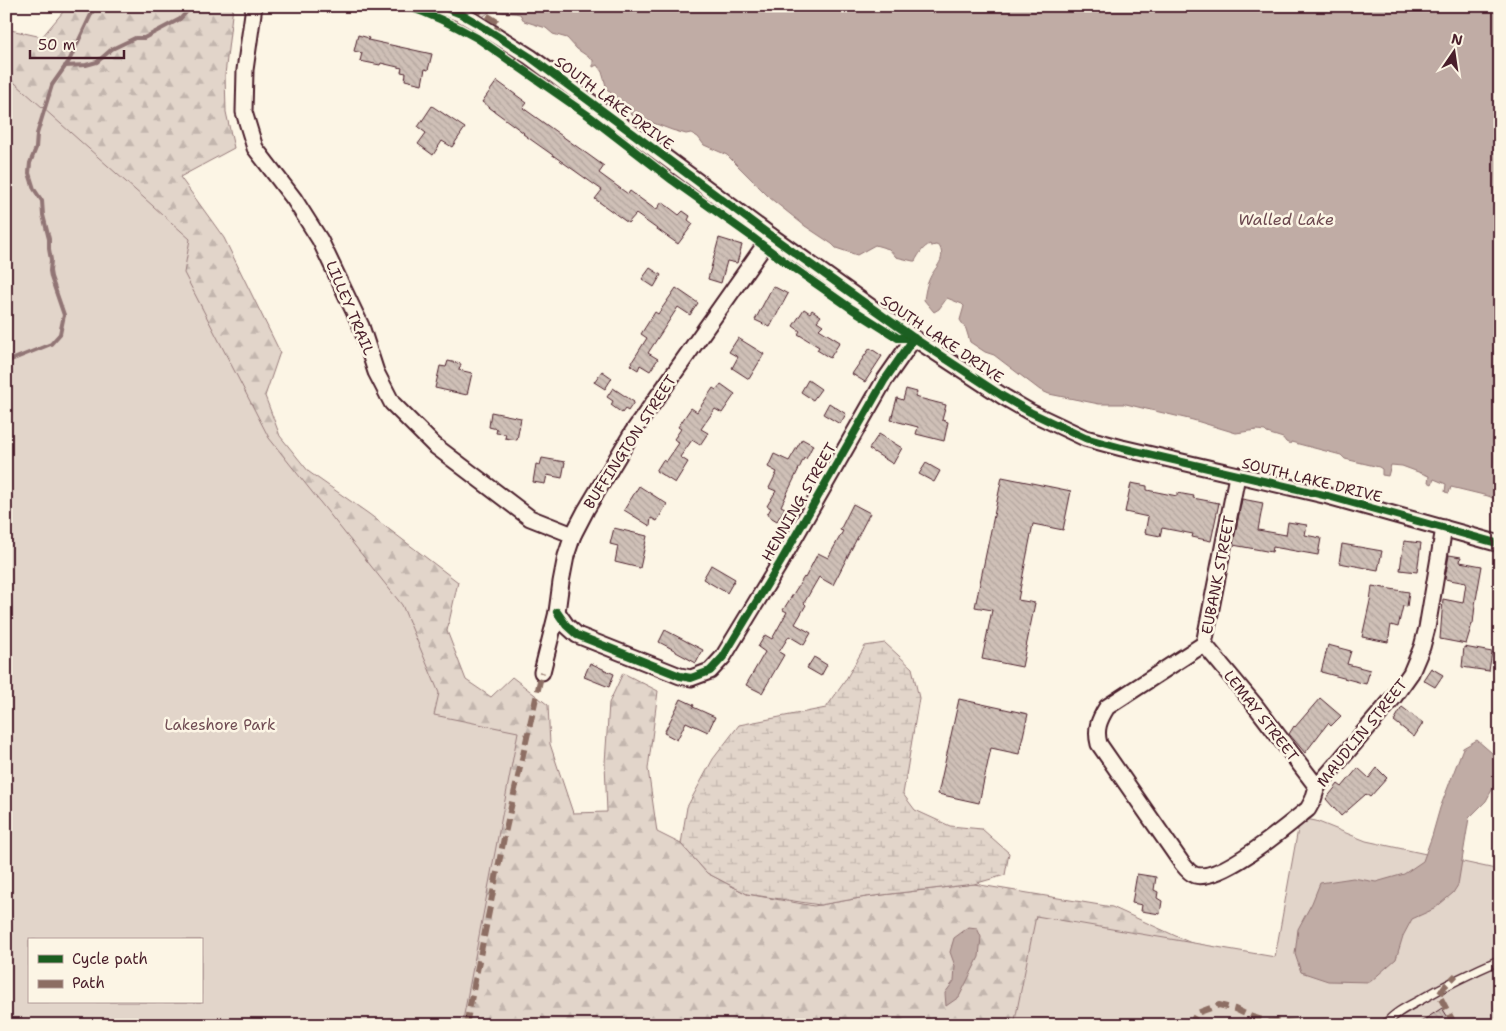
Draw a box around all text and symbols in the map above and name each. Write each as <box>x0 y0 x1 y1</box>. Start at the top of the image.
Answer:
scale bar <box>30 28 124 60</box>
north arrow <box>1428 28 1478 78</box>
text: N <box>1449 29 1464 49</box>
text: 50 m <box>38 35 76 55</box>
street label: SOUTH LAKE DRIVE <box>550 52 678 154</box>
water label: Walled Lake <box>1238 209 1334 230</box>
street label: LILLEY TRAIL <box>321 258 379 358</box>
street label: SOUTH LAKE DRIVE <box>877 290 1007 388</box>
street label: BUFFINGTON STREET <box>579 371 681 513</box>
street label: HENNING STREET <box>757 439 841 565</box>
street label: SOUTH LAKE DRIVE <box>1240 453 1384 507</box>
street label: EUBANK STREET <box>1197 514 1239 636</box>
street label: LEMAY STREET <box>1219 666 1303 766</box>
street label: MAUDLIN STREET <box>1312 675 1412 791</box>
park label: Lakeshore Park <box>164 715 276 735</box>
legend <box>28 938 202 1004</box>
text: Cycle path <box>72 949 148 969</box>
text: Path <box>72 973 105 993</box>

